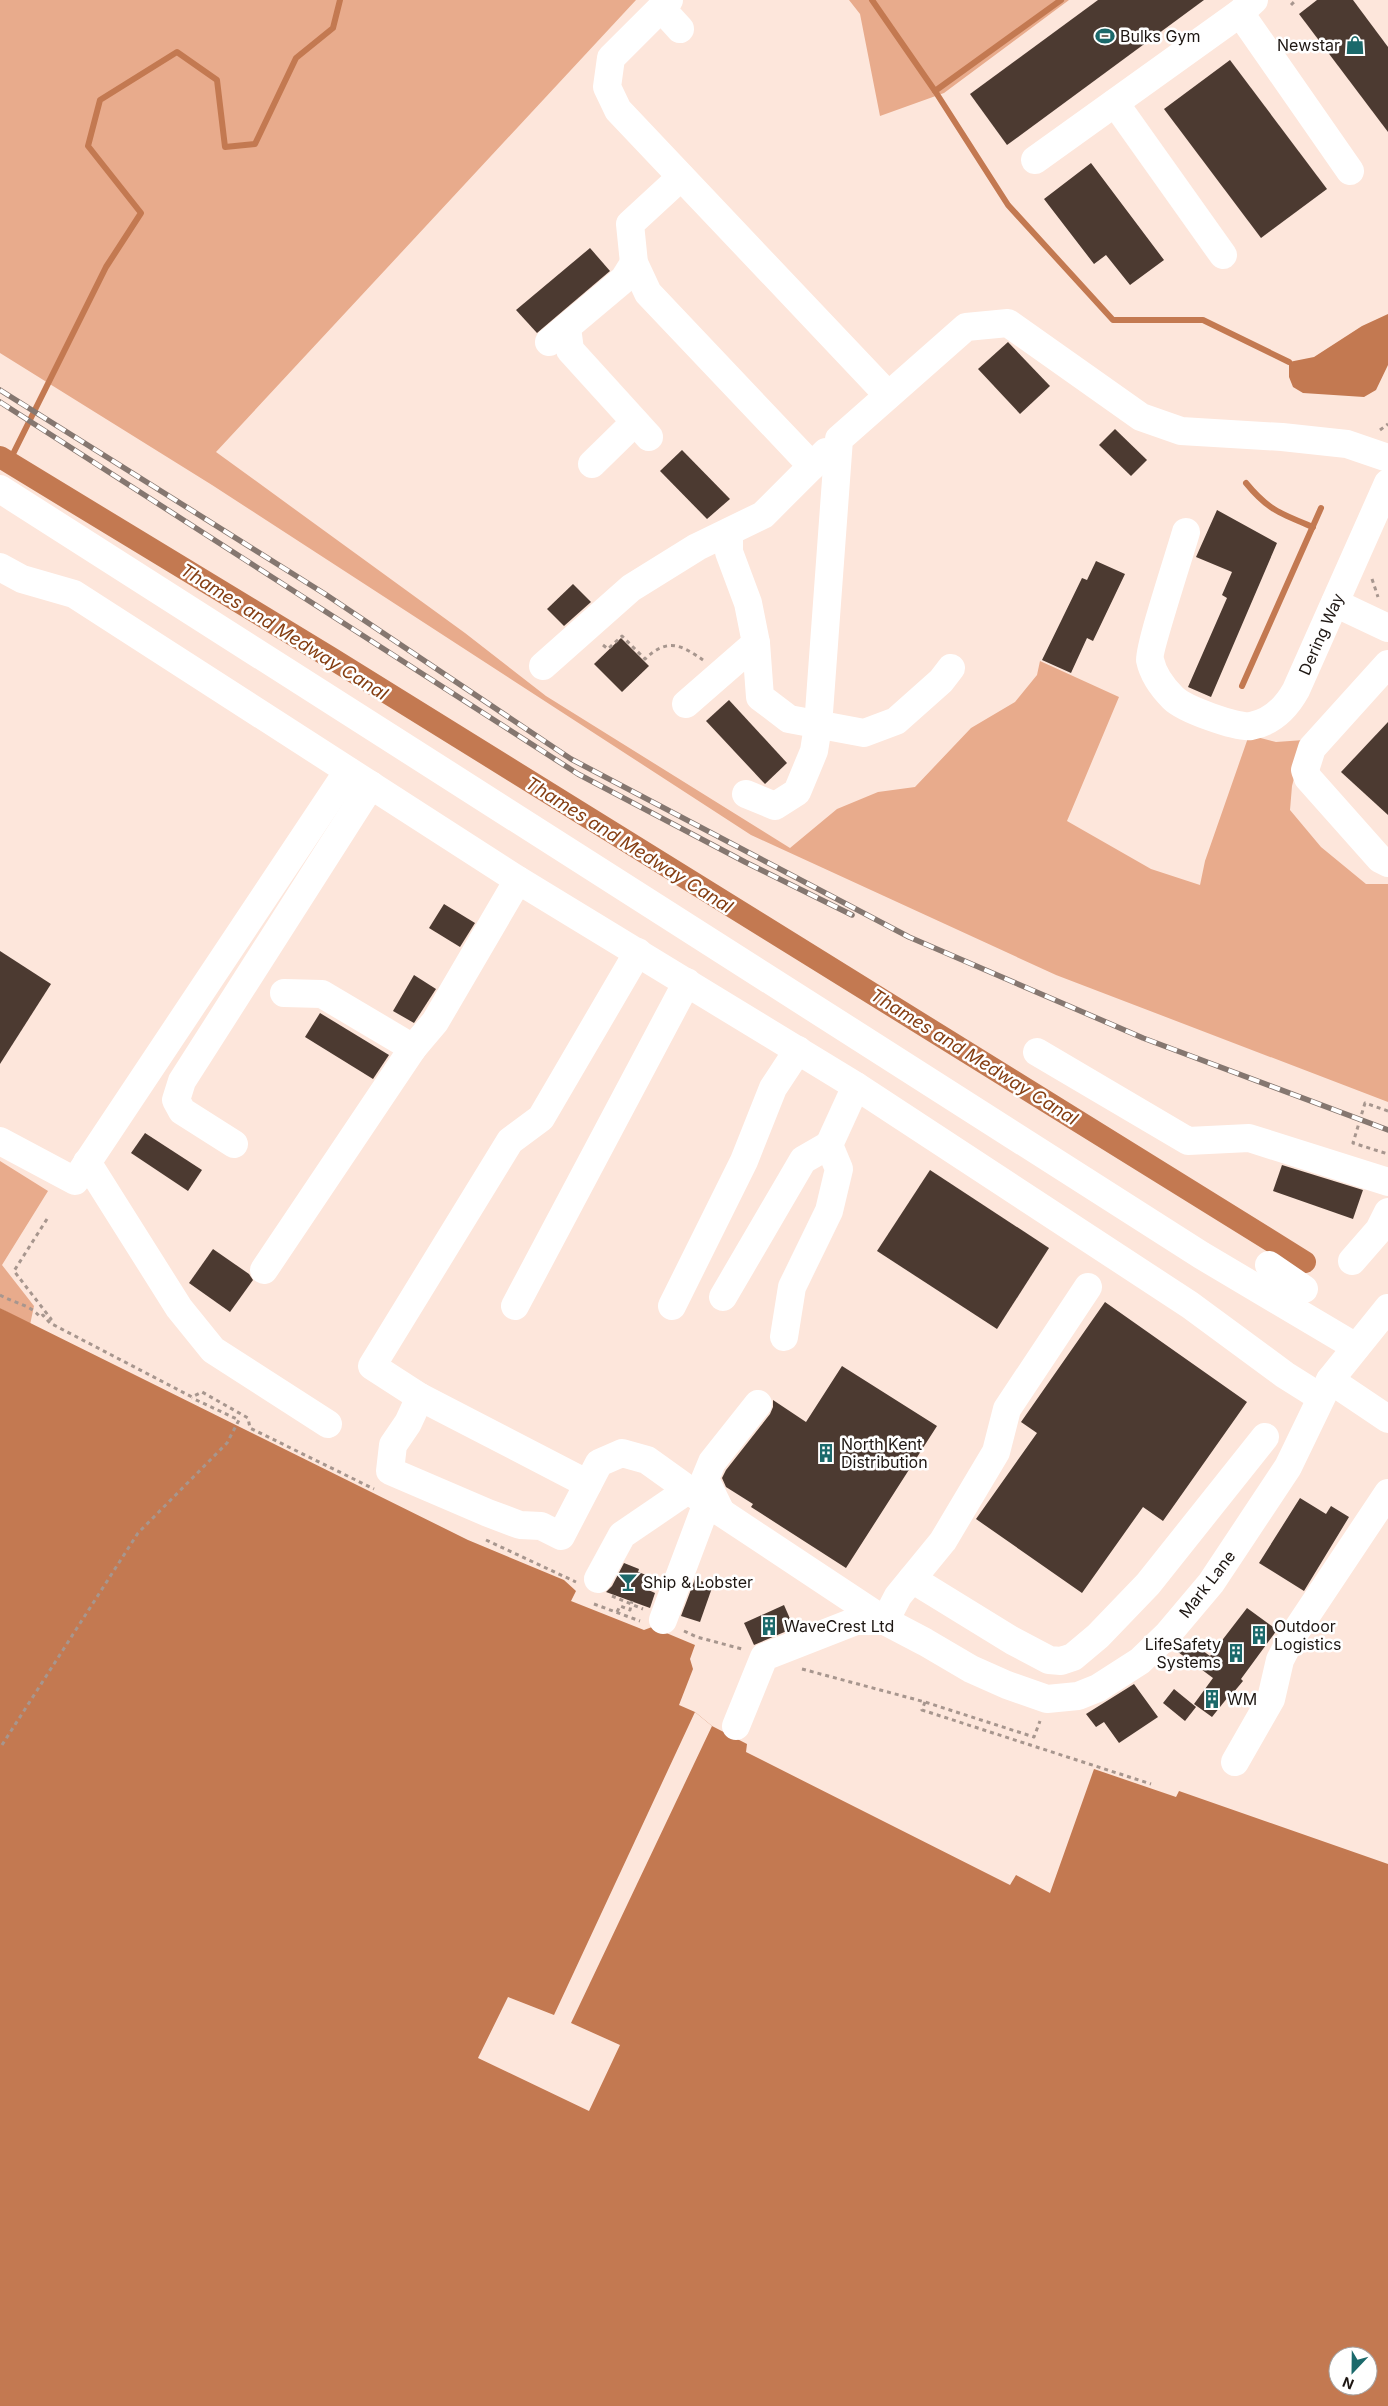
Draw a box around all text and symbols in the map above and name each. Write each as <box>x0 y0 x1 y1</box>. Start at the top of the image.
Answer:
sports icon: Bulks Gym <box>1094 25 1116 47</box>
place label: Bulks Gym <box>1120 26 1200 46</box>
shop icon: Newstar <box>1344 34 1366 56</box>
place label: Newstar <box>1277 35 1340 55</box>
water label: Thames and Medway Canal <box>177 559 392 704</box>
street label: Dering Way <box>1294 590 1348 678</box>
water label: Thames and Medway Canal <box>522 772 737 917</box>
water label: Thames and Medway Canal <box>867 984 1082 1129</box>
place label: North Kent Distribution <box>841 1434 928 1472</box>
building icon: North Kent Distribution <box>815 1442 837 1464</box>
street label: Mark Lane <box>1175 1546 1239 1622</box>
bar icon: Ship & Lobster <box>617 1571 639 1593</box>
place label: Ship & Lobster <box>643 1572 753 1592</box>
building icon: WaveCrest Ltd <box>758 1615 780 1637</box>
place label: WaveCrest Ltd <box>784 1616 894 1636</box>
place label: Outdoor Logistics <box>1274 1616 1341 1654</box>
building icon: Outdoor Logistics <box>1248 1624 1270 1646</box>
place label: LifeSafety Systems <box>1145 1634 1221 1672</box>
building icon: LifeSafety Systems <box>1225 1642 1247 1664</box>
building icon: WM <box>1201 1688 1223 1710</box>
place label: WM <box>1227 1689 1257 1709</box>
north arrow <box>1328 2346 1378 2396</box>
text: N <box>1340 2374 1356 2393</box>

